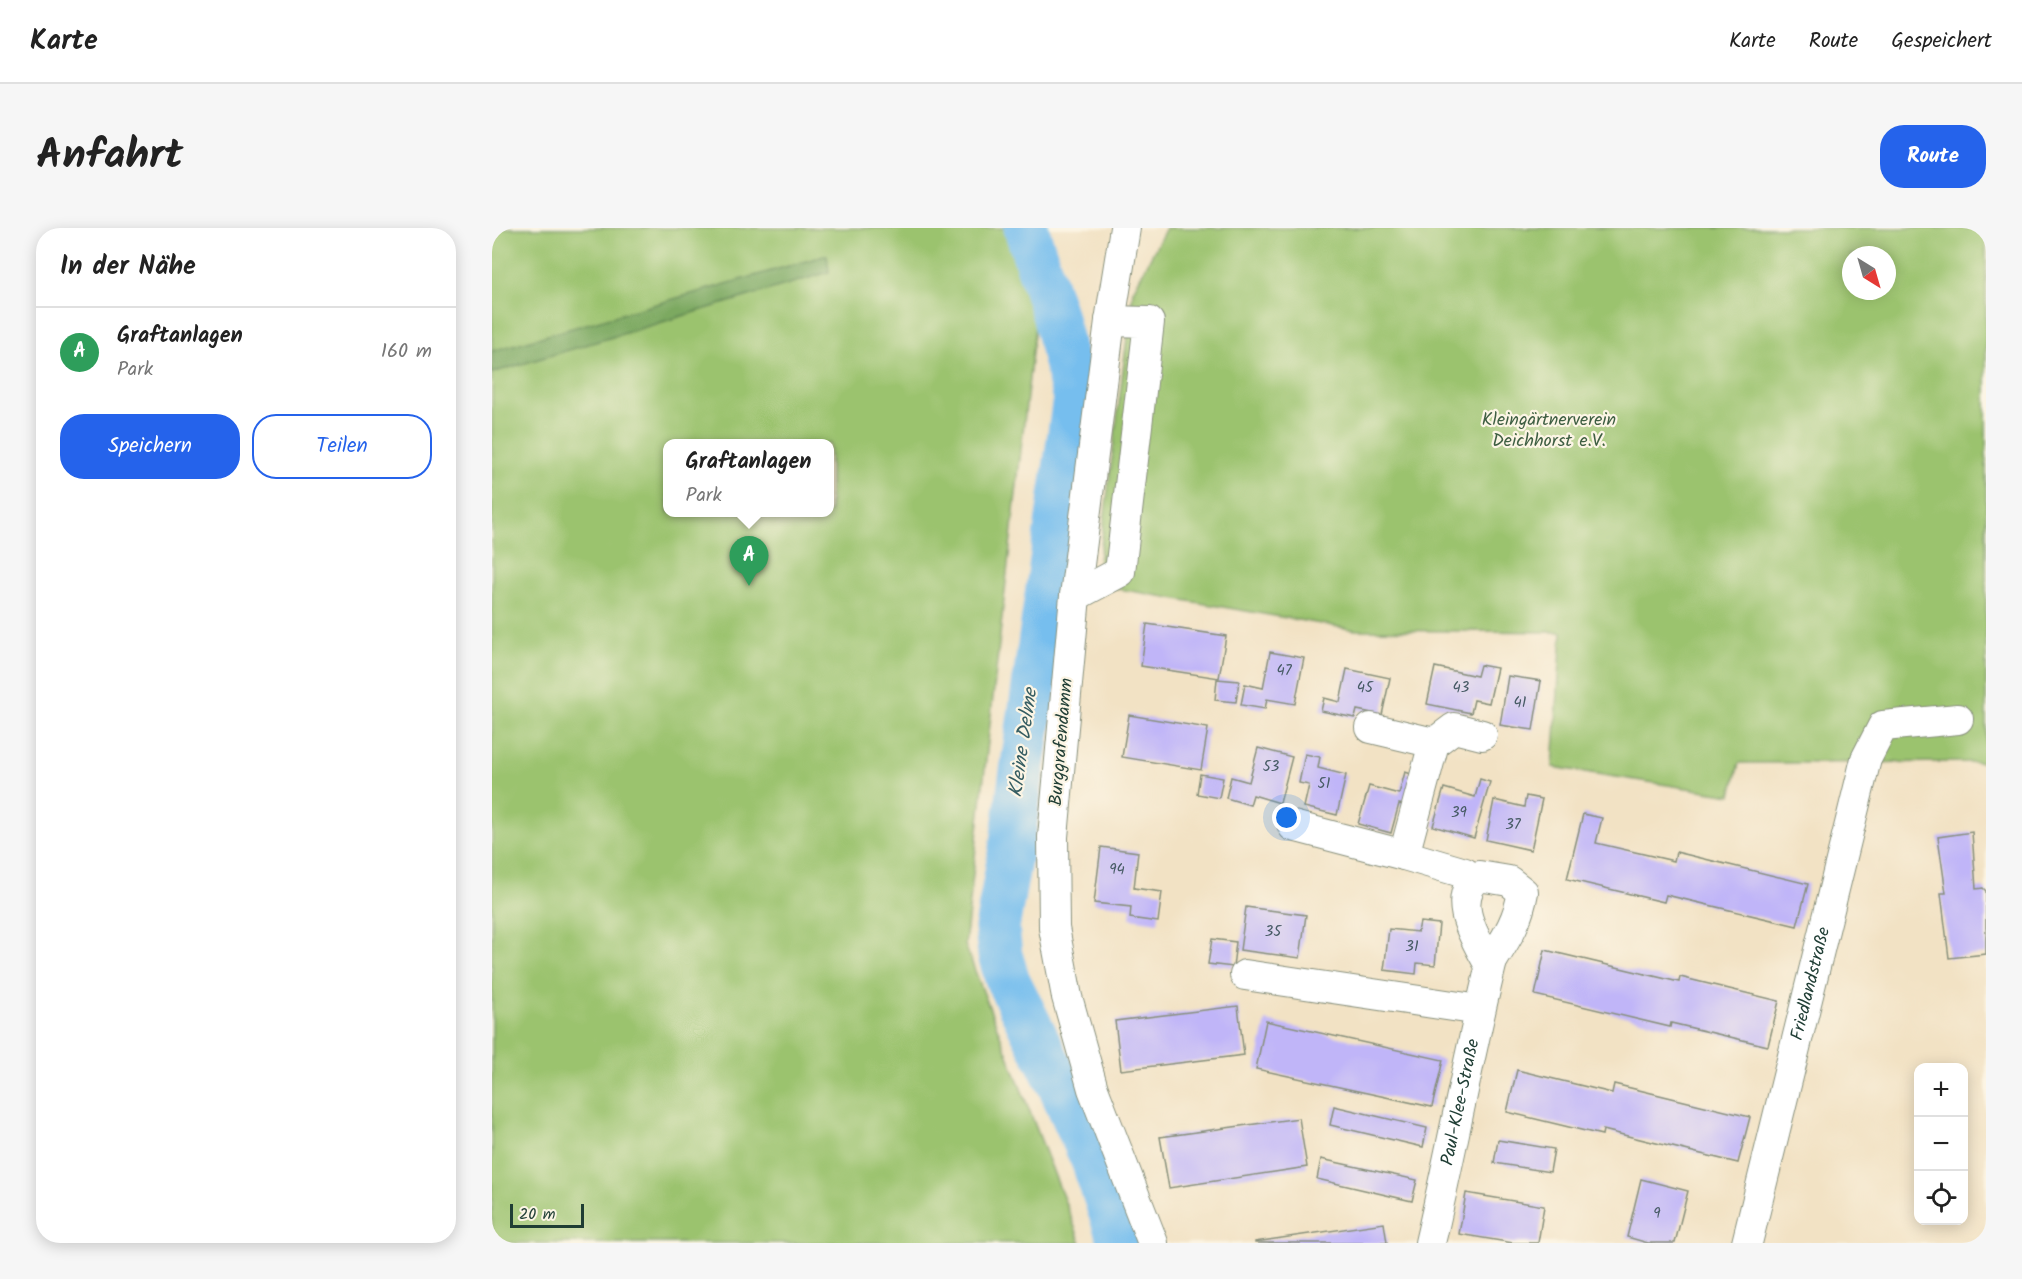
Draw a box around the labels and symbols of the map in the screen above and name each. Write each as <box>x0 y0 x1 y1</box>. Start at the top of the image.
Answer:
north arrow <box>1842 246 1896 300</box>
park label: Kleingärtnerverein Deichhorst e.V. <box>1482 406 1616 456</box>
pin: A <box>730 536 768 586</box>
house number: 47 <box>1276 659 1293 683</box>
house number: 45 <box>1357 676 1374 700</box>
house number: 43 <box>1453 676 1470 700</box>
street label: Burggrafendamm <box>1042 677 1082 807</box>
water label: Kleine Delme <box>1001 684 1048 800</box>
house number: 41 <box>1514 691 1527 715</box>
house number: 53 <box>1263 755 1280 779</box>
house number: 51 <box>1318 772 1331 796</box>
house number: 39 <box>1451 801 1468 825</box>
your location <box>1272 803 1301 832</box>
house number: 37 <box>1505 813 1522 837</box>
house number: 94 <box>1109 858 1125 882</box>
house number: 35 <box>1265 920 1282 944</box>
street label: Friedlandstraße <box>1783 924 1839 1043</box>
house number: 31 <box>1405 935 1419 959</box>
street label: Paul-Klee-Straße <box>1433 1036 1488 1168</box>
scale bar <box>510 1201 584 1228</box>
house number: 9 <box>1653 1202 1661 1226</box>

